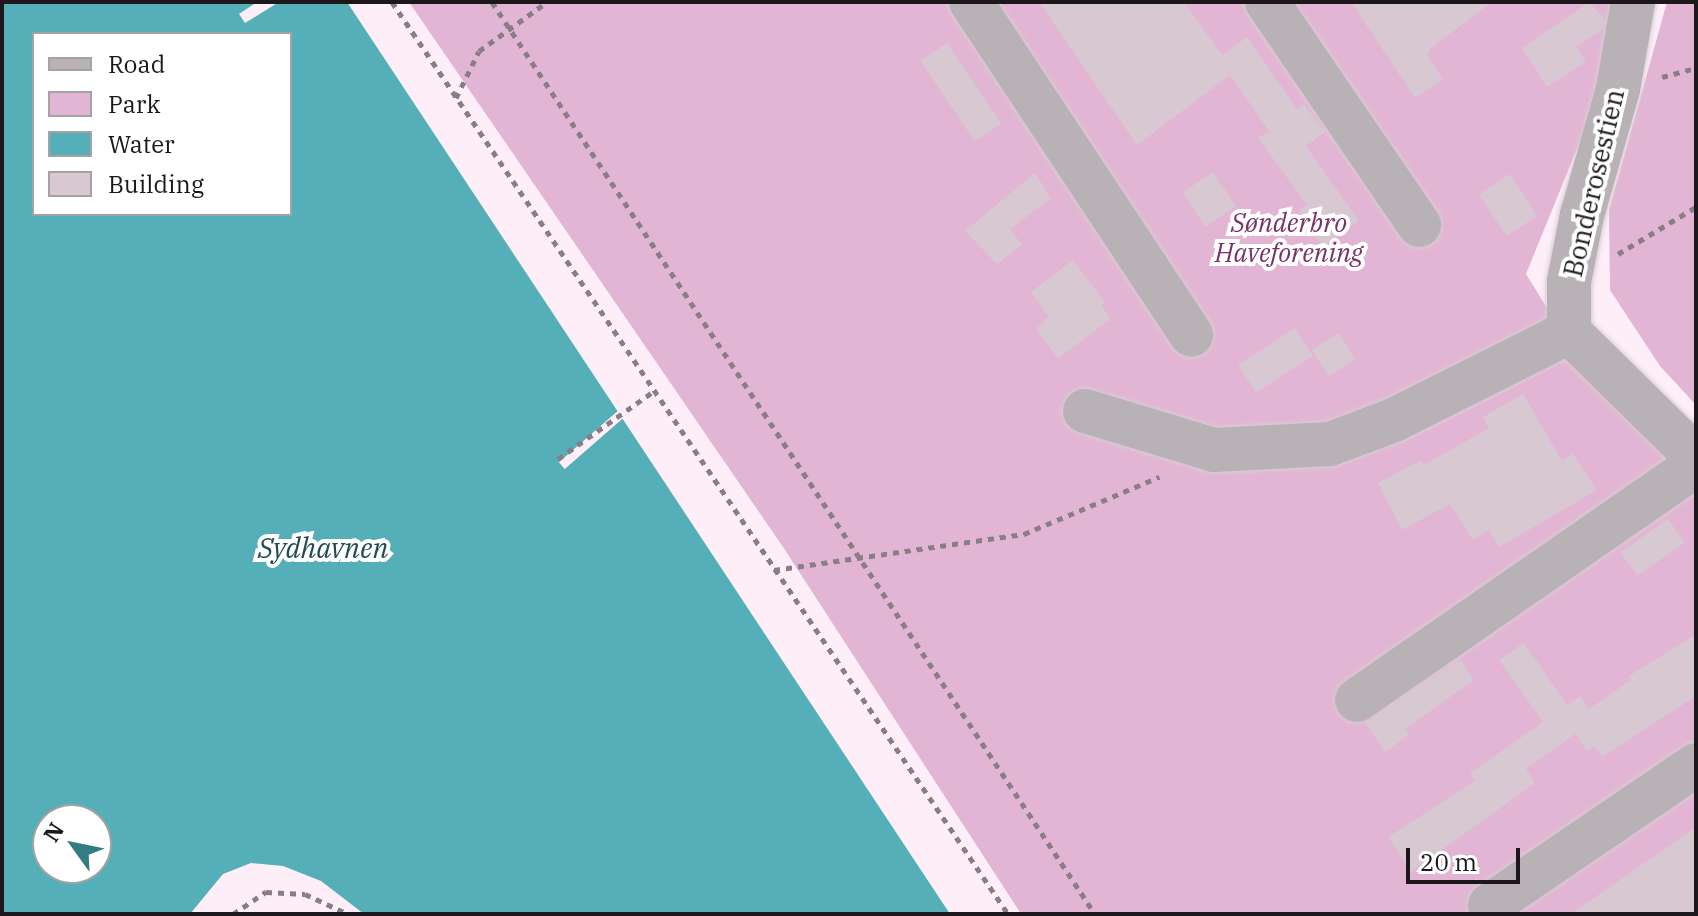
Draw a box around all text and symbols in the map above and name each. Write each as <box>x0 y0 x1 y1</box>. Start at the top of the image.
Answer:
legend <box>32 32 292 216</box>
text: Road <box>108 48 165 80</box>
street label: Bonderosestien <box>1557 86 1631 280</box>
text: Park <box>108 88 160 120</box>
text: Water <box>108 128 175 160</box>
text: Building <box>108 168 204 200</box>
park label: Sønderbro Haveforening <box>1215 207 1363 268</box>
water label: Sydhavnen <box>258 531 388 565</box>
north arrow <box>32 804 112 884</box>
text: N <box>36 817 70 847</box>
scale bar <box>1410 832 1524 882</box>
text: 20 m <box>1420 846 1477 878</box>

